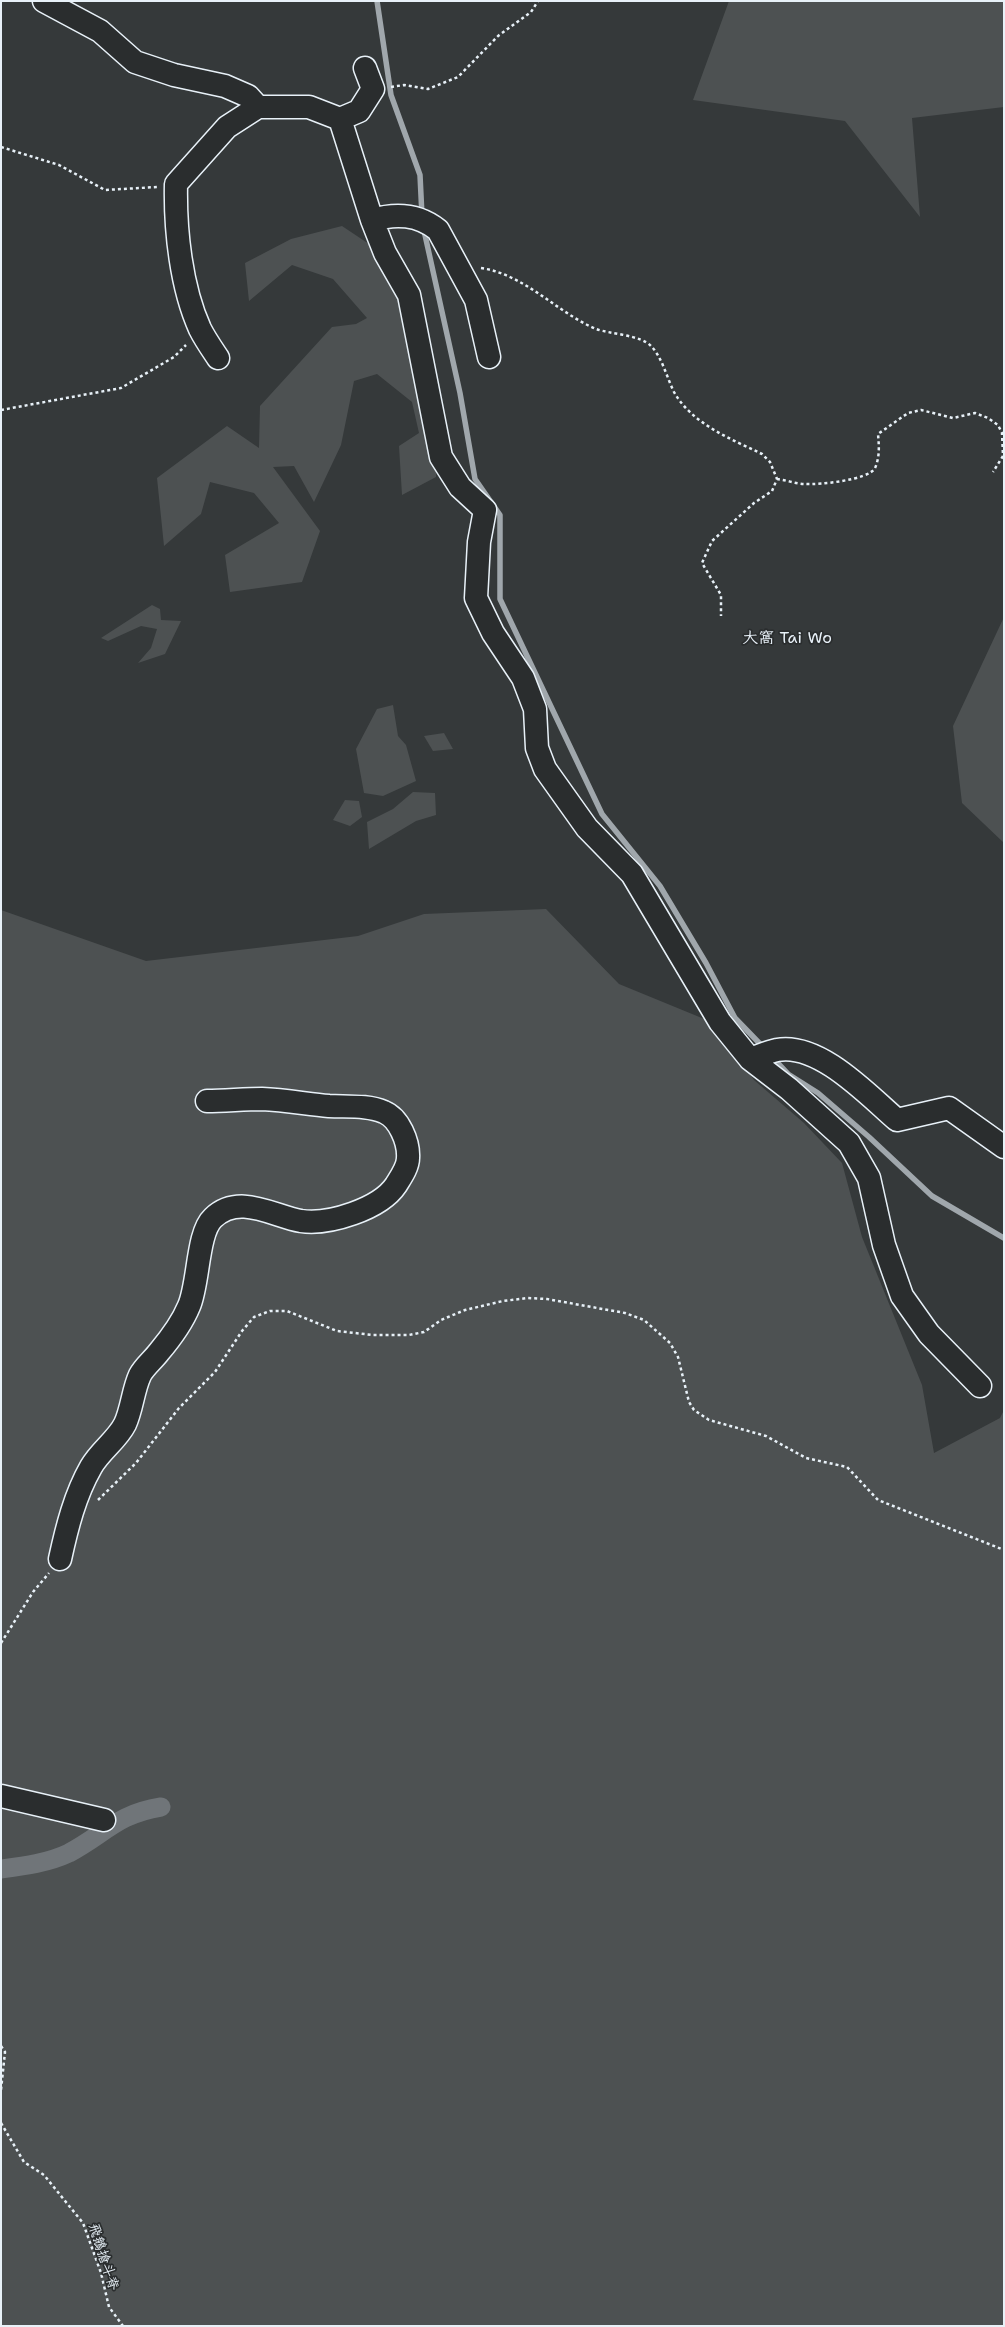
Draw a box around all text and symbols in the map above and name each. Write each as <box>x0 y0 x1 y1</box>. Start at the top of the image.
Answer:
district label: 大窩 Tai Wo <box>742 629 832 649</box>
street label: 飛鵝搶斗脊 <box>84 2221 122 2293</box>

